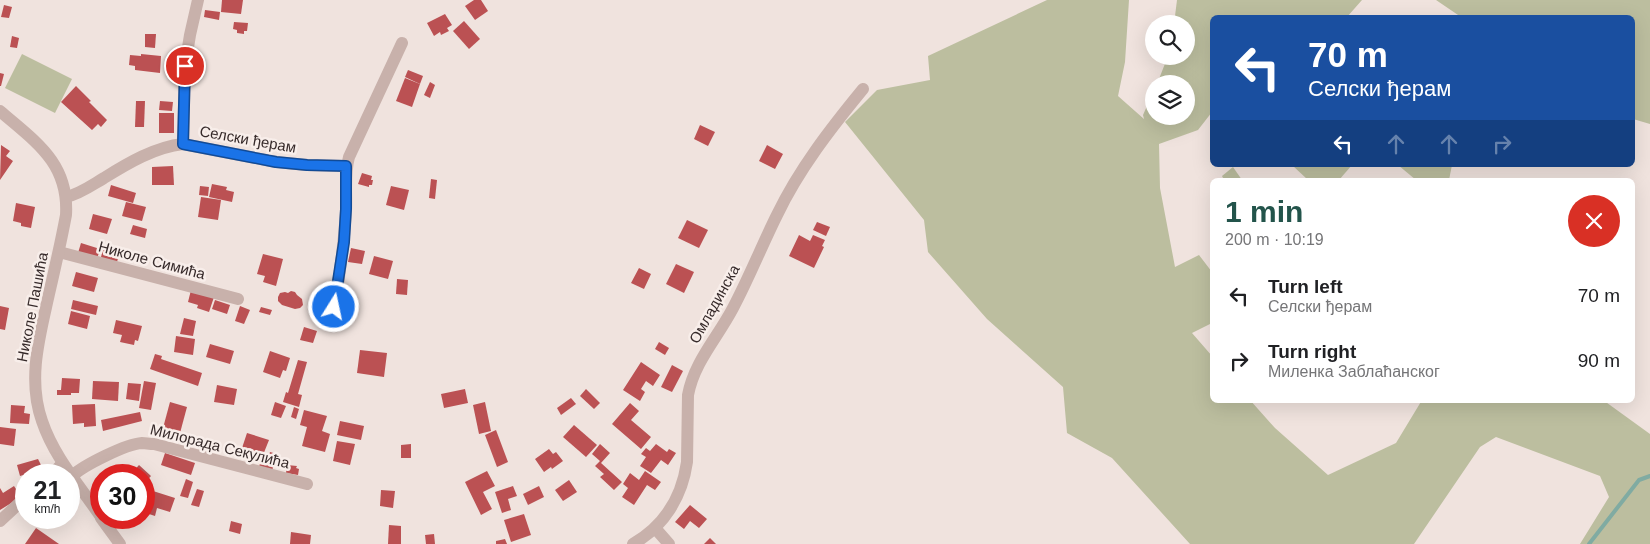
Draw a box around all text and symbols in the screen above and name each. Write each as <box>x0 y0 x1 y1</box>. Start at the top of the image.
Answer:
map controls <box>1145 15 1195 125</box>
button: search <box>1145 15 1195 65</box>
icon: left <box>1225 35 1290 100</box>
text: 70 m <box>1308 35 1388 74</box>
pin <box>164 45 206 87</box>
icon: arrive <box>171 52 199 80</box>
button: layers <box>1145 75 1195 125</box>
text: Селски ђерам <box>1308 76 1451 101</box>
street label: Селски ђерам <box>198 122 298 156</box>
icon: left <box>1329 130 1357 158</box>
icon: ahead <box>1382 130 1410 158</box>
icon: ahead <box>1435 130 1463 158</box>
icon: right <box>1488 130 1516 158</box>
text: 1 min <box>1225 195 1303 228</box>
button: close <box>1568 195 1620 247</box>
text: 200 m · 10:19 <box>1225 231 1324 248</box>
street label: Николе Симића <box>97 238 208 283</box>
street label: Николе Пашића <box>13 250 51 363</box>
street label: Омладинска <box>685 261 743 346</box>
text: Turn left <box>1268 276 1343 297</box>
position arrow <box>307 280 359 332</box>
icon: left <box>1225 282 1253 310</box>
text: 70 m <box>1578 285 1620 306</box>
text: Селски ђерам <box>1268 298 1372 315</box>
text: Turn right <box>1268 341 1356 362</box>
icon: right <box>1225 347 1253 375</box>
text: 90 m <box>1578 350 1620 371</box>
text: Миленка Заблаћанског <box>1268 363 1440 380</box>
street label: Милорада Секулића <box>149 420 292 472</box>
speed limit sign: 30 <box>90 464 155 529</box>
text: 21 <box>34 476 61 504</box>
text: km/h <box>34 502 61 516</box>

